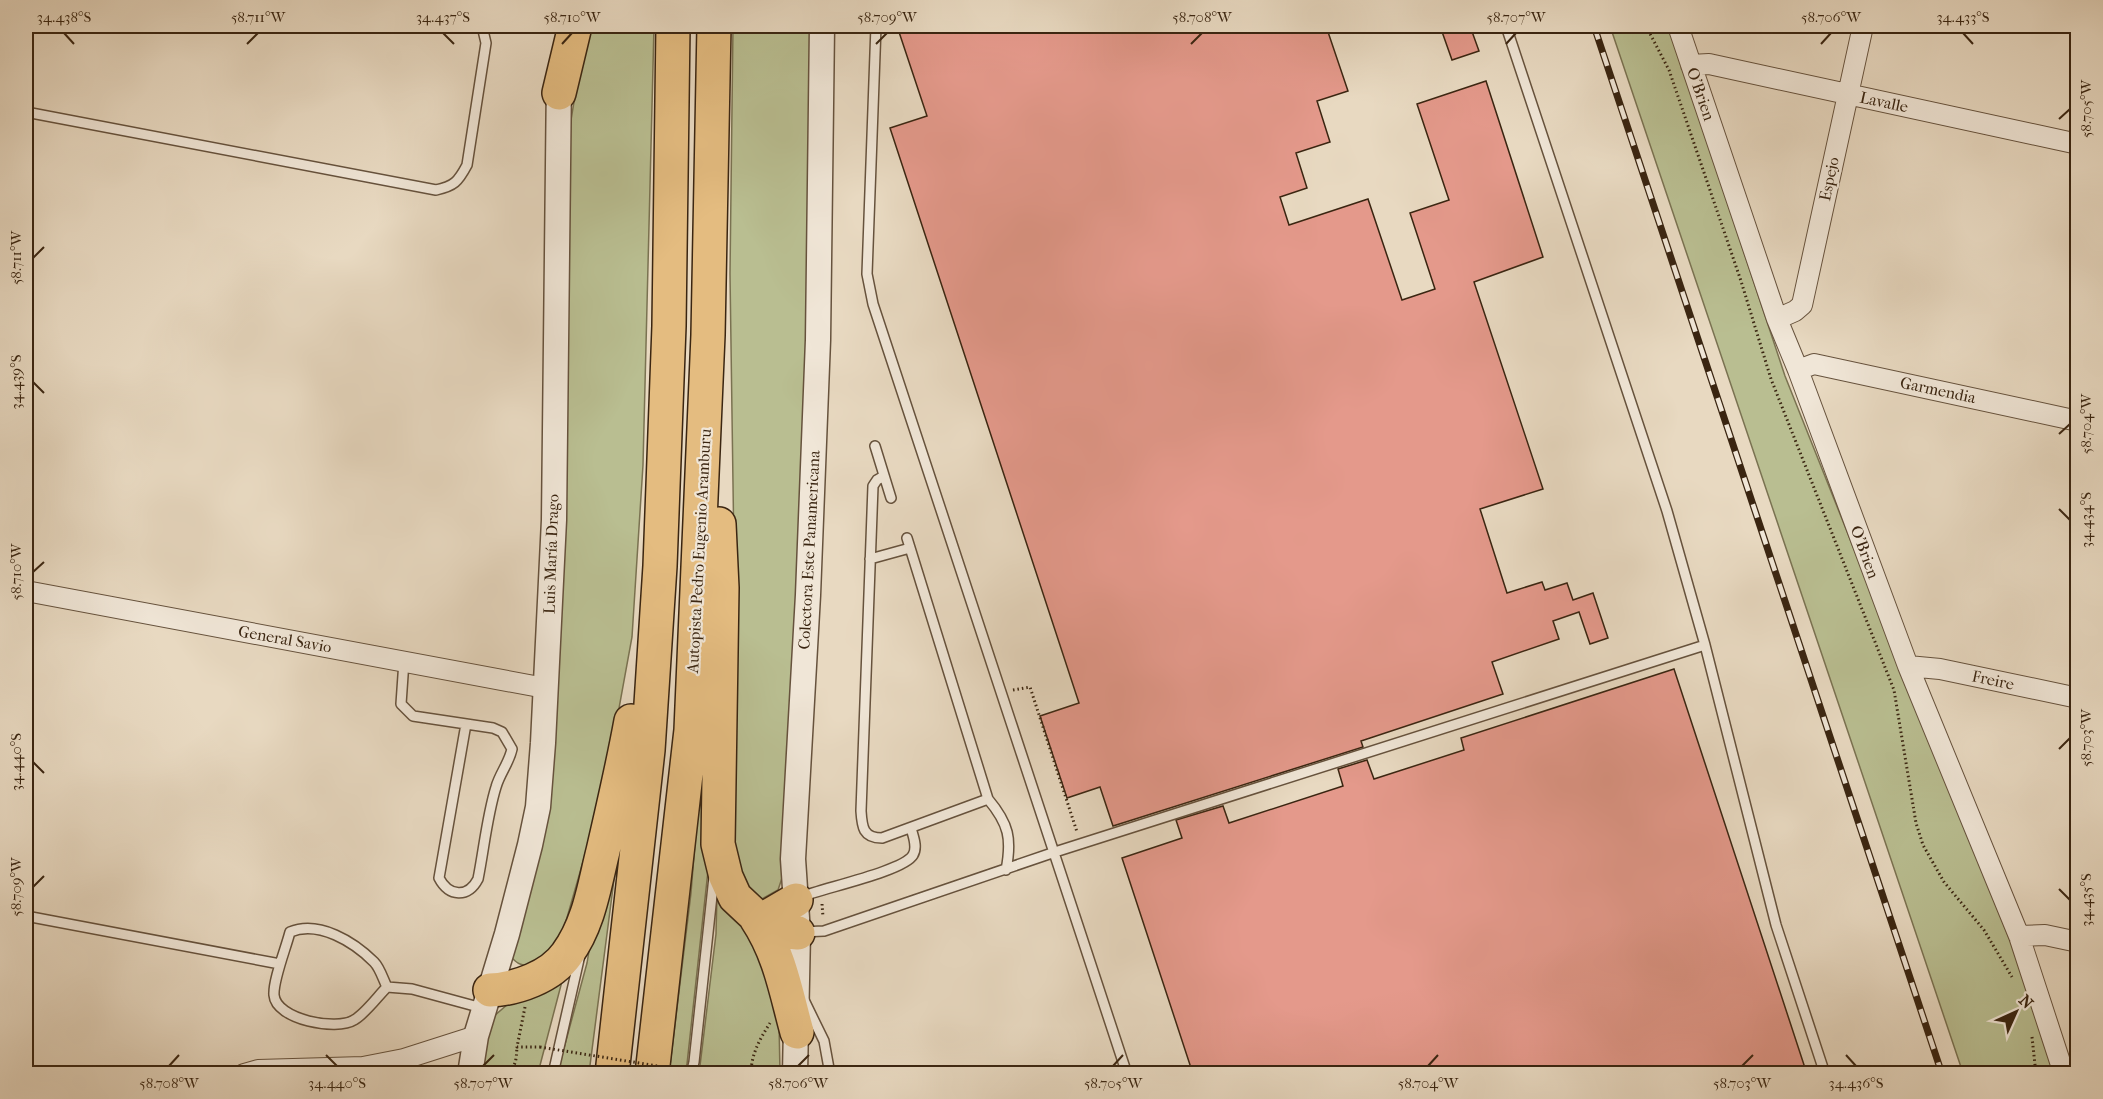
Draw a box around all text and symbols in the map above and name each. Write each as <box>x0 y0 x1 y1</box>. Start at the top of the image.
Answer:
text: 34.438°S <box>37 8 91 26</box>
text: 58.711°W <box>231 8 286 26</box>
text: 34.437°S <box>416 8 470 26</box>
text: 58.710°W <box>543 8 602 26</box>
text: 58.709°W <box>857 8 918 26</box>
text: 58.708°W <box>1172 8 1233 26</box>
text: 58.707°W <box>1487 8 1547 26</box>
text: 58.706°W <box>1801 8 1862 26</box>
text: 34.433°S <box>1936 8 1990 26</box>
street label: O'Brien <box>1683 65 1719 124</box>
text: 58.705°W <box>2077 79 2095 138</box>
street label: Lavalle <box>1858 88 1910 116</box>
street label: Espejo <box>1815 155 1843 203</box>
text: 58.711°W <box>7 230 25 285</box>
text: 34.439°S <box>7 354 25 409</box>
street label: Garmendia <box>1898 373 1978 407</box>
text: 58.704°W <box>2077 393 2095 454</box>
street label: Autopista Pedro Eugenio Aramburu <box>683 428 715 675</box>
street label: Colectora Este Panamericana <box>794 449 824 650</box>
text: 34.434°S <box>2077 492 2095 548</box>
street label: Luis María Drago <box>539 494 563 614</box>
street label: O'Brien <box>1847 523 1884 582</box>
text: 58.710°W <box>7 542 25 601</box>
street label: General Savio <box>237 621 333 657</box>
street label: Freire <box>1970 666 2016 694</box>
text: 58.703°W <box>2077 708 2095 767</box>
text: 34.440°S <box>7 733 25 791</box>
text: 58.709°W <box>7 856 25 917</box>
text: 34.435°S <box>2077 873 2095 927</box>
north arrow <box>1986 982 2046 1042</box>
text: N <box>2015 991 2038 1013</box>
text: 58.708°W <box>139 1074 200 1092</box>
text: 34.440°S <box>308 1074 366 1092</box>
text: 58.707°W <box>454 1074 514 1092</box>
text: 58.706°W <box>768 1074 829 1092</box>
text: 58.705°W <box>1084 1074 1143 1092</box>
text: 58.704°W <box>1398 1074 1459 1092</box>
text: 58.703°W <box>1713 1074 1772 1092</box>
text: 34.436°S <box>1828 1074 1884 1092</box>

